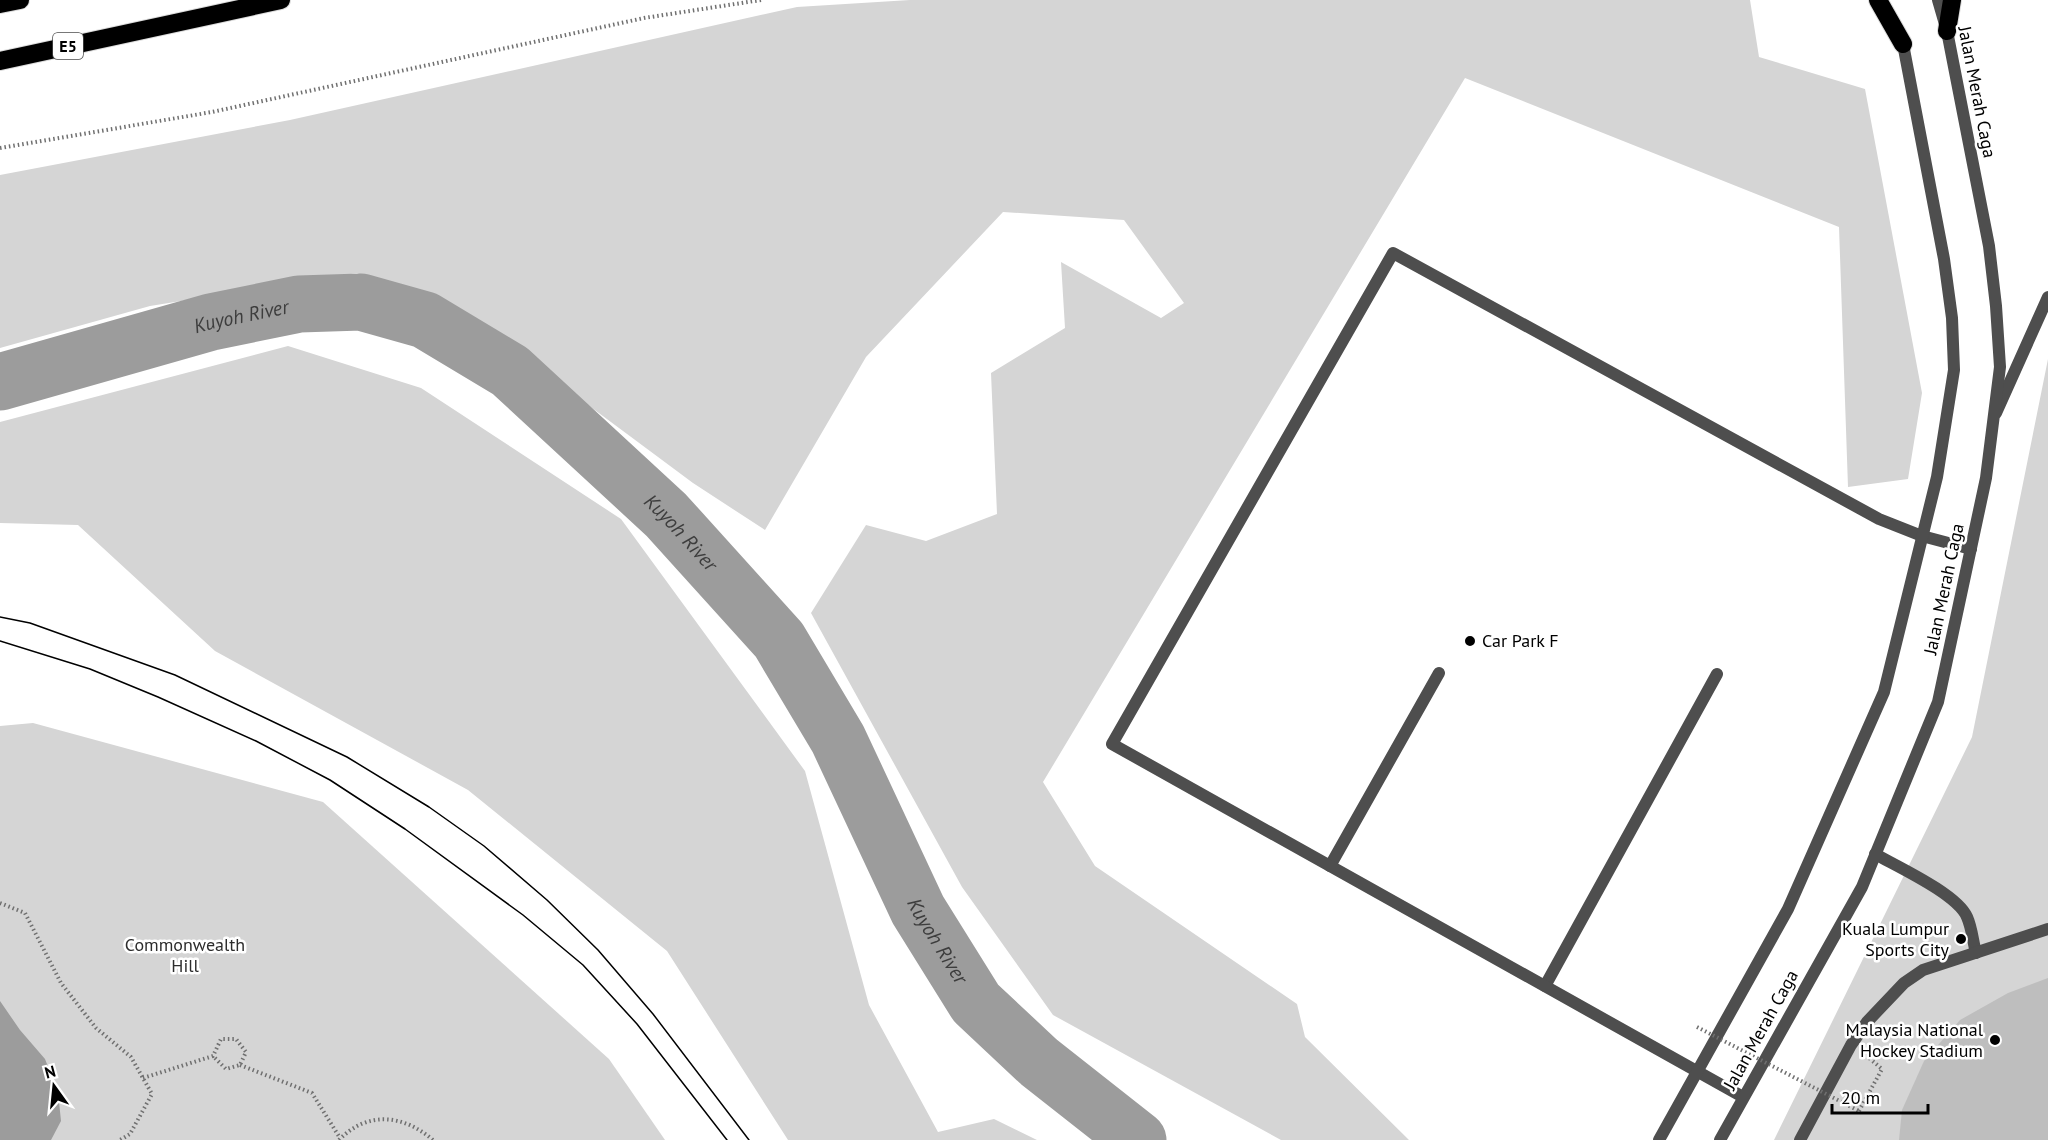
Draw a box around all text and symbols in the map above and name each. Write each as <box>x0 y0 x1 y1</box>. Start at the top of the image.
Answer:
street label: Jalan Merah Caga <box>1953 23 2002 160</box>
road number: E5 <box>53 33 83 59</box>
water label: Kuyoh River <box>191 293 292 339</box>
water label: Kuyoh River <box>639 488 724 577</box>
street label: Jalan Merah Caga <box>1918 521 1969 658</box>
place label: Car Park F <box>1482 629 1559 652</box>
marker: Car Park F <box>1463 634 1477 648</box>
water label: Kuyoh River <box>901 894 975 990</box>
place label: Kuala Lumpur Sports City <box>1842 917 1950 961</box>
marker: Kuala Lumpur Sports City <box>1954 932 1968 946</box>
park label: Commonwealth Hill <box>125 933 245 977</box>
street label: Jalan Merah Caga <box>1718 966 1803 1095</box>
place label: Malaysia National Hockey Stadium <box>1845 1018 1984 1062</box>
marker: Malaysia National Hockey Stadium <box>1988 1033 2002 1047</box>
north arrow <box>24 1056 84 1116</box>
text: N <box>42 1060 58 1083</box>
scale bar <box>1832 1077 1928 1115</box>
text: 20 m <box>1841 1086 1880 1109</box>

